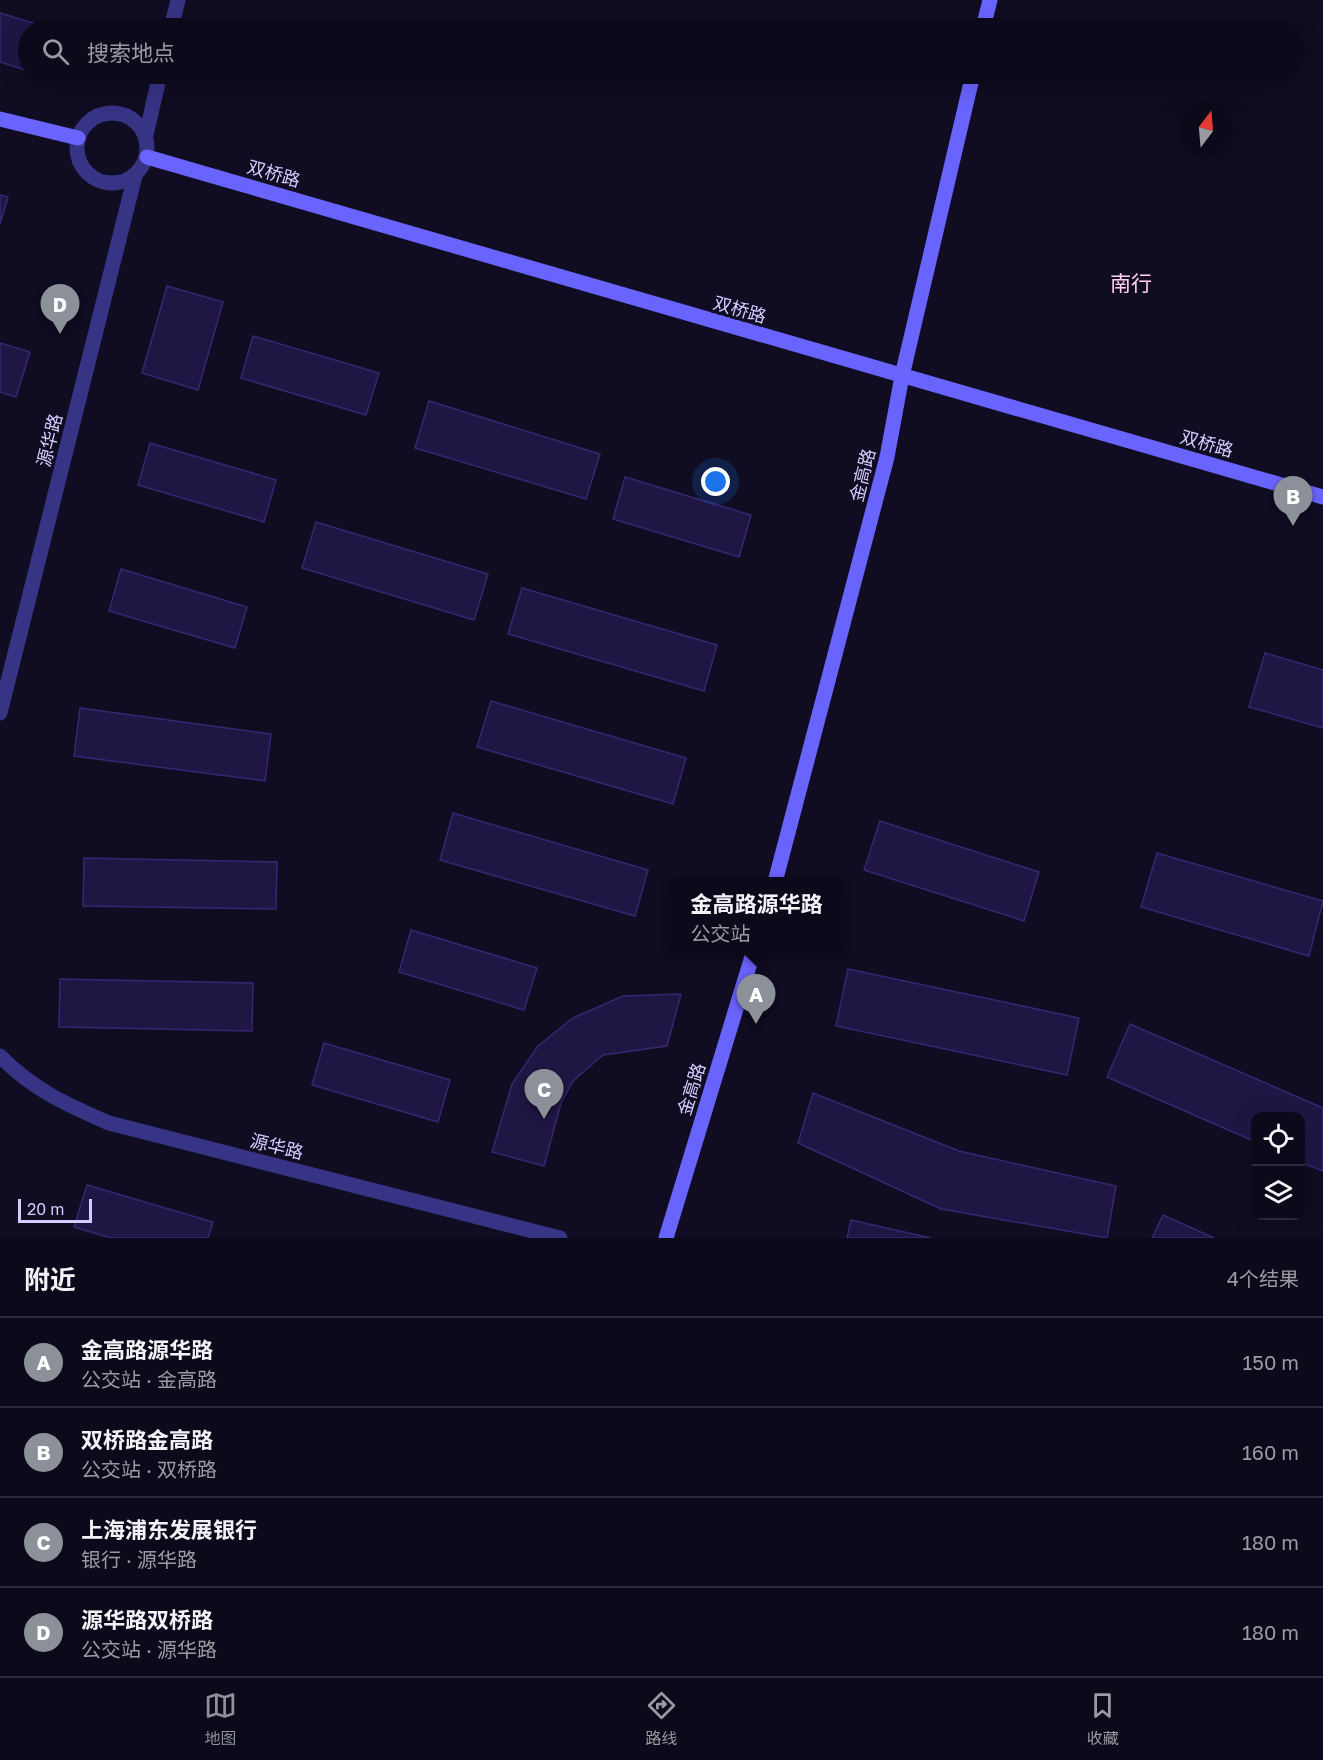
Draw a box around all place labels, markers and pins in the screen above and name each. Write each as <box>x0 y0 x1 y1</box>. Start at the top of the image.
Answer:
pin: D <box>40 284 80 334</box>
pin: B <box>1274 476 1312 526</box>
pin: A <box>736 974 776 1024</box>
pin: C <box>524 1070 564 1119</box>

